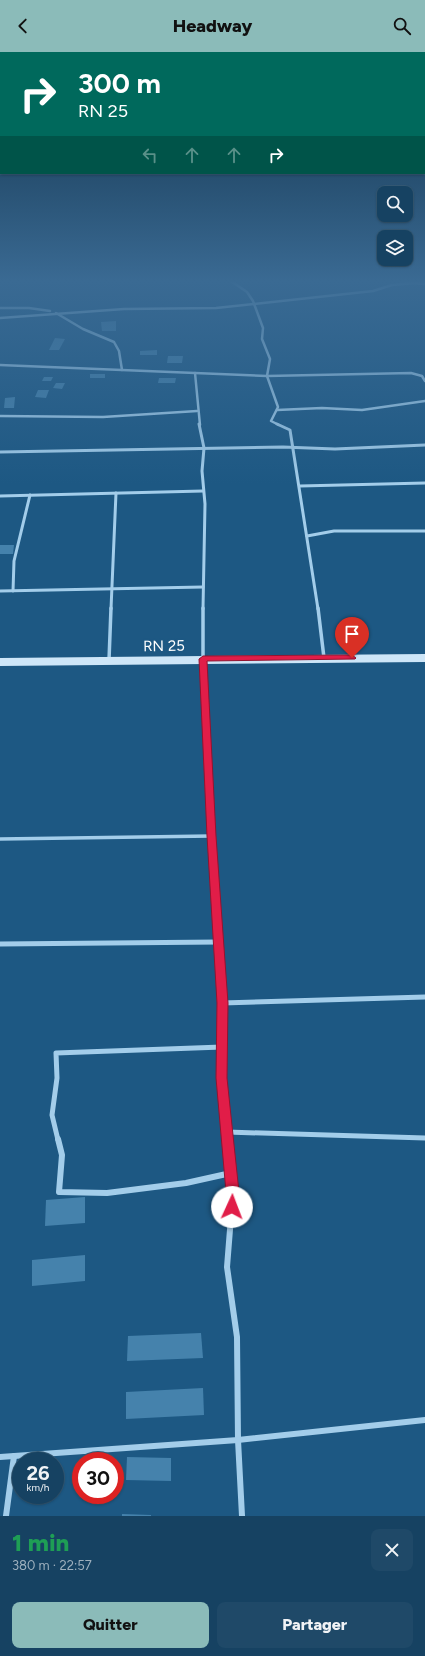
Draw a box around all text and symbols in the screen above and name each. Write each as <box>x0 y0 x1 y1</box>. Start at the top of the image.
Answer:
icon: back <box>12 15 34 37</box>
text: Headway <box>173 15 252 37</box>
icon: search <box>391 15 413 37</box>
text: 300 m <box>78 66 161 100</box>
icon: right <box>12 68 64 120</box>
text: RN 25 <box>78 100 128 122</box>
icon: left <box>139 144 161 166</box>
icon: ahead <box>181 144 203 166</box>
icon: ahead <box>223 144 245 166</box>
icon: right <box>265 144 287 166</box>
map controls <box>377 186 413 266</box>
button: search <box>377 186 413 222</box>
button: layers <box>377 230 413 266</box>
pin <box>335 617 369 658</box>
icon: arrive <box>341 623 363 645</box>
street label: RN 25 <box>143 637 185 655</box>
position arrow <box>211 1186 253 1228</box>
speed limit sign: 30 <box>72 1452 124 1504</box>
text: 26 <box>26 1461 50 1485</box>
text: km/h <box>27 1481 49 1494</box>
text: 1 min <box>12 1528 69 1557</box>
button: close <box>371 1529 413 1571</box>
text: 380 m · 22:57 <box>12 1558 92 1573</box>
button: Quitter <box>12 1602 209 1648</box>
button: Partager <box>217 1602 413 1648</box>

